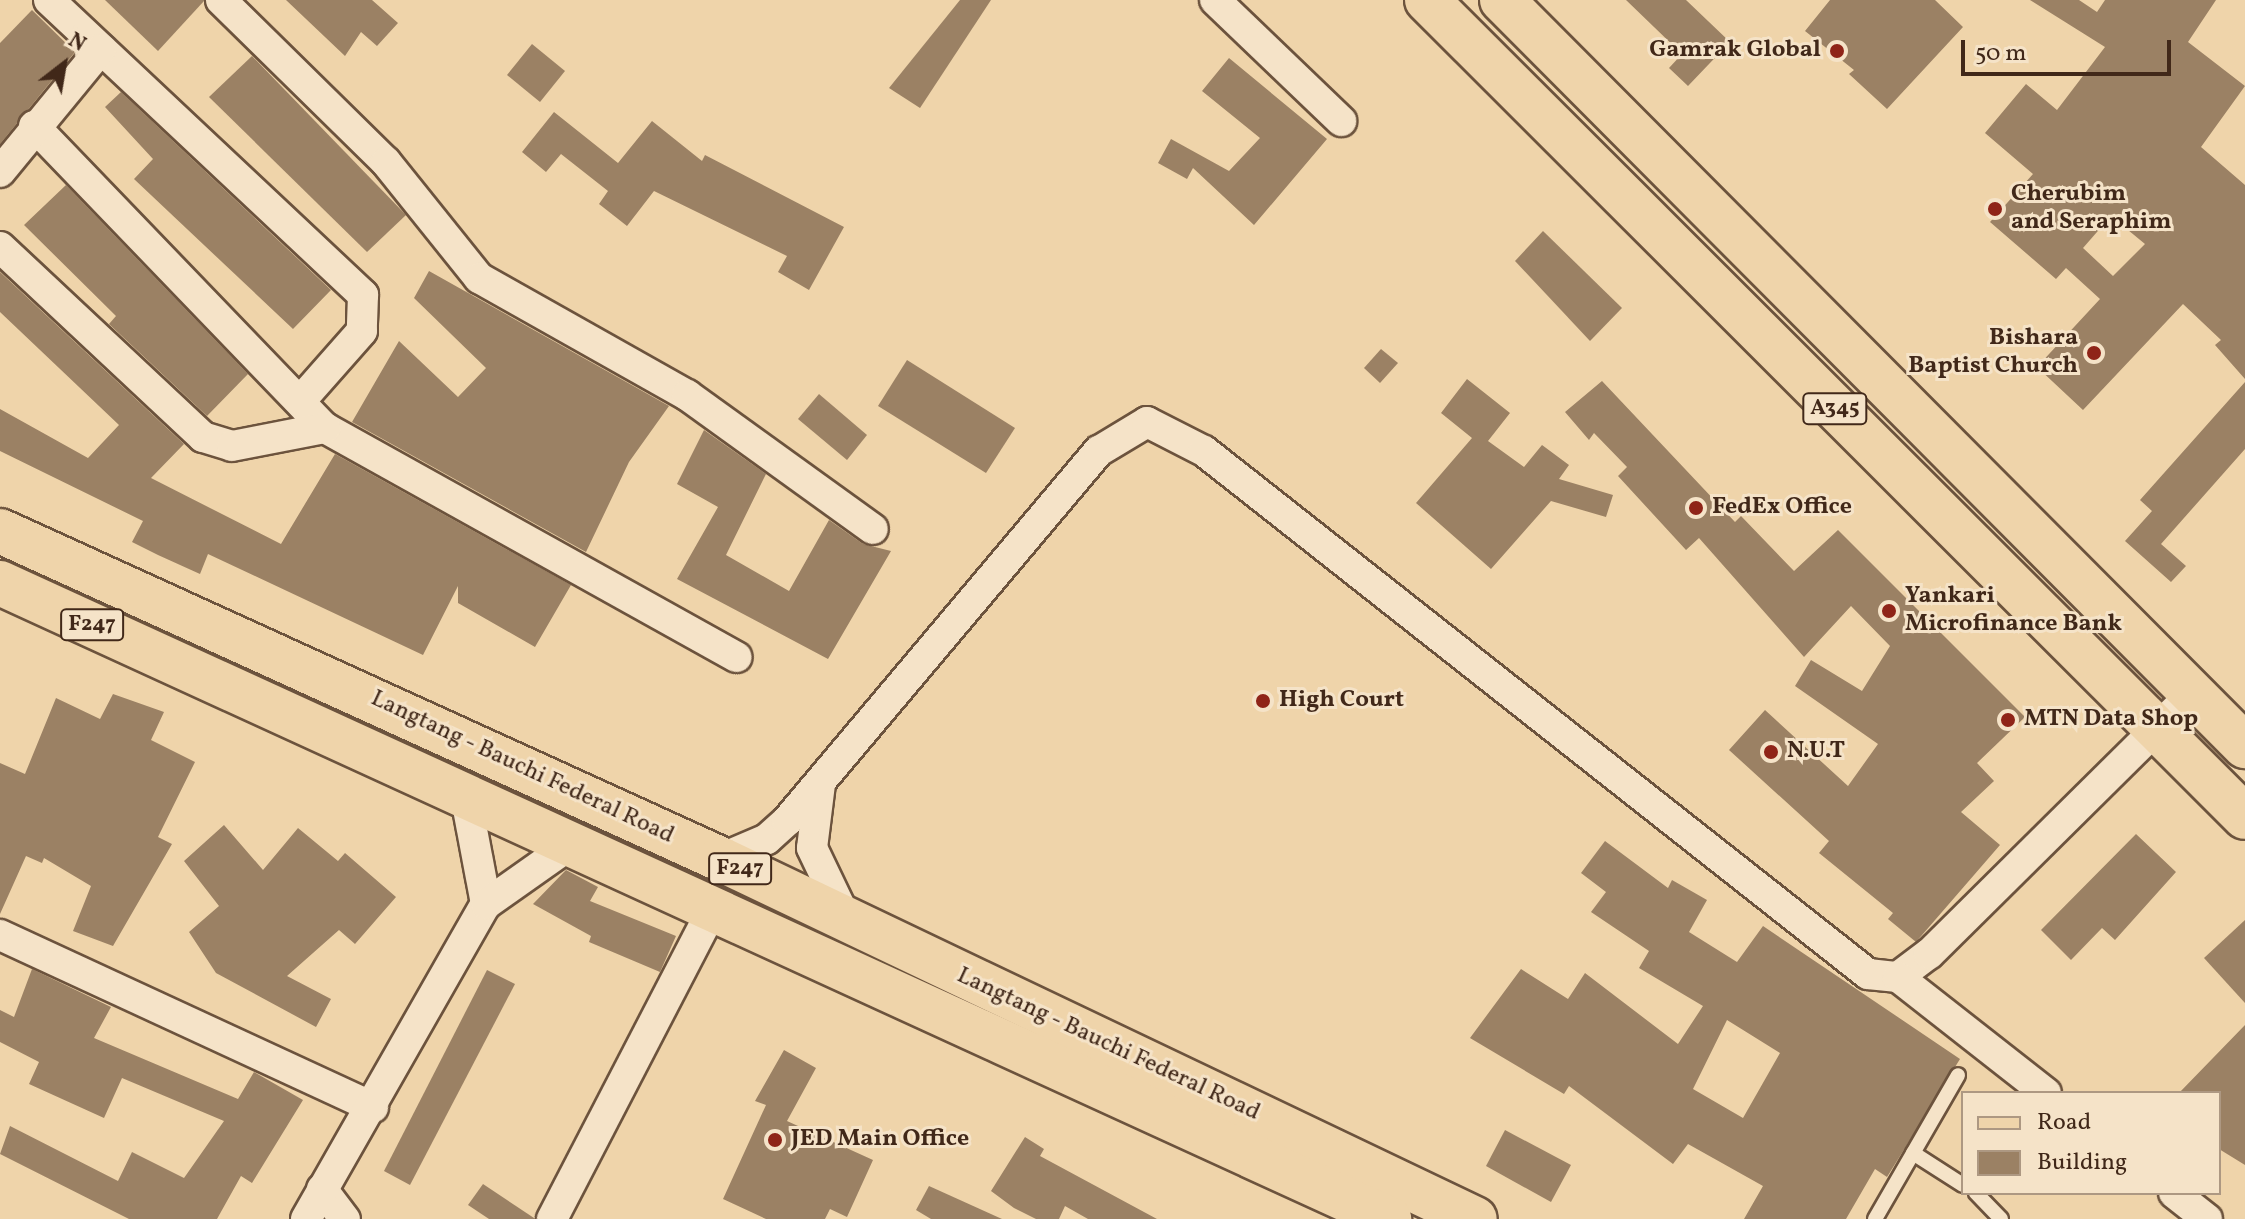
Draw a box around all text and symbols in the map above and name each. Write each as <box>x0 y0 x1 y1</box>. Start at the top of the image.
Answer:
north arrow <box>24 24 104 104</box>
scale bar <box>1965 24 2175 74</box>
text: N <box>62 26 91 60</box>
place label: Gamrak Global <box>1649 37 1821 65</box>
text: 50 m <box>1975 37 2027 71</box>
marker: Gamrak Global <box>1828 42 1846 60</box>
place label: Cherubim and Seraphim <box>2011 181 2171 237</box>
marker: Cherubim and Seraphim <box>1986 200 2004 218</box>
place label: Bishara Baptist Church <box>1908 325 2078 381</box>
marker: Bishara Baptist Church <box>2085 344 2103 362</box>
road number: A345 <box>1801 391 1869 427</box>
place label: FedEx Office <box>1712 494 1852 522</box>
marker: FedEx Office <box>1687 499 1705 517</box>
place label: Yankari Microfinance Bank <box>1905 583 2122 639</box>
marker: Yankari Microfinance Bank <box>1880 602 1898 620</box>
road number: F247 <box>60 607 124 643</box>
street label: Langtang - Bauchi Federal Road <box>365 685 679 851</box>
place label: High Court <box>1279 687 1404 715</box>
marker: High Court <box>1254 692 1272 710</box>
place label: MTN Data Shop <box>2024 706 2198 734</box>
marker: MTN Data Shop <box>1999 711 2017 729</box>
place label: N.U.T <box>1787 738 1845 766</box>
marker: N.U.T <box>1762 743 1780 761</box>
road number: F247 <box>708 851 772 887</box>
street label: Langtang - Bauchi Federal Road <box>951 962 1265 1128</box>
legend <box>1961 1091 2221 1195</box>
text: Road <box>2037 1106 2091 1140</box>
place label: JED Main Office <box>791 1126 969 1154</box>
marker: JED Main Office <box>766 1131 784 1149</box>
text: Building <box>2037 1146 2127 1180</box>

